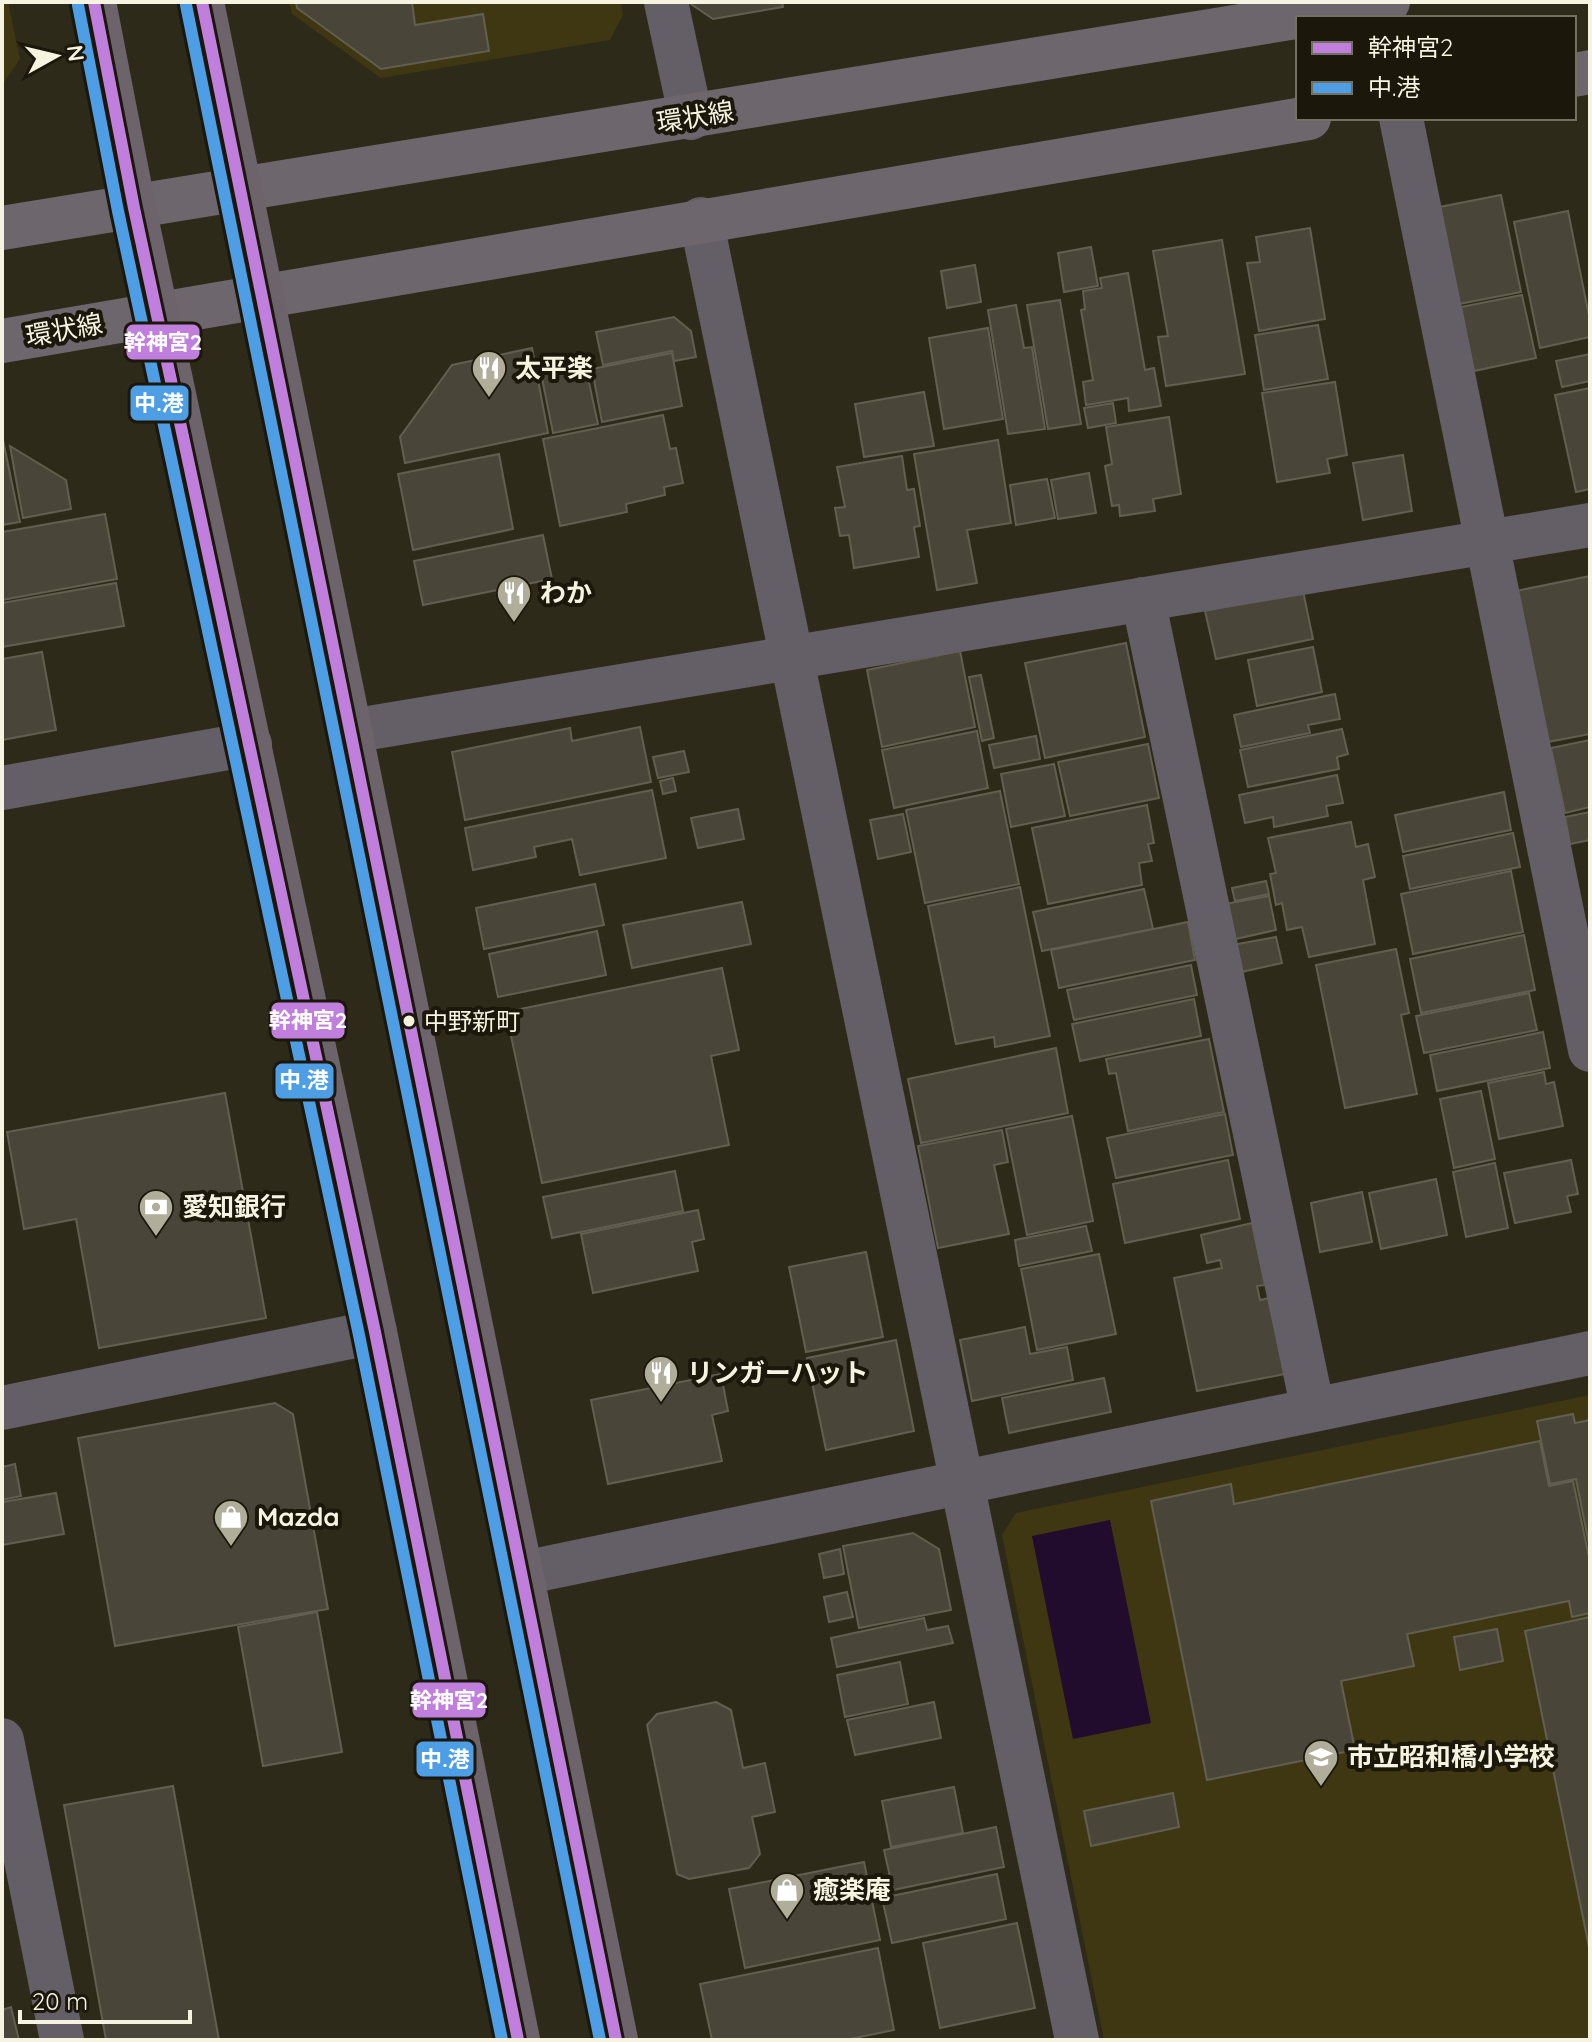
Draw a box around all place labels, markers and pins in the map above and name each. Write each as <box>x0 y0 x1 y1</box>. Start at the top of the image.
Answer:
restaurant icon: 太平楽 <box>470 349 508 399</box>
place label: 太平楽 <box>515 351 593 384</box>
restaurant icon: わか <box>495 574 533 624</box>
place label: わか <box>540 576 592 609</box>
place label: 中野新町 <box>424 1006 520 1036</box>
marker: 中野新町 <box>401 1013 417 1029</box>
bank icon: 愛知銀行 <box>137 1188 175 1238</box>
place label: 愛知銀行 <box>182 1190 286 1223</box>
restaurant icon: リンガーハット <box>642 1354 680 1404</box>
place label: リンガーハット <box>687 1356 868 1389</box>
shop icon: Mazda <box>212 1498 250 1548</box>
place label: Mazda <box>257 1500 340 1533</box>
school or university icon: 市立昭和橋小学校 <box>1302 1738 1340 1788</box>
place label: 市立昭和橋小学校 <box>1347 1740 1555 1773</box>
shop icon: 癒楽庵 <box>768 1871 806 1921</box>
place label: 癒楽庵 <box>813 1873 891 1906</box>

